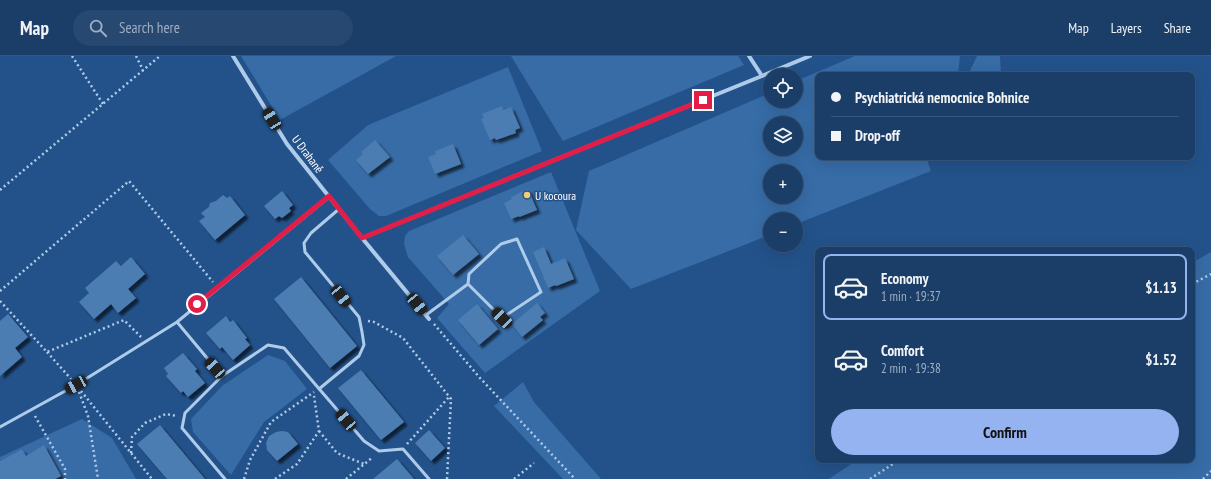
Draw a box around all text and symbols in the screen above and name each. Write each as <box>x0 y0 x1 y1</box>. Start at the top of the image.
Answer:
search box <box>73 10 353 46</box>
text: Map <box>20 16 49 40</box>
icon: search <box>87 17 109 39</box>
text: Search here <box>119 18 180 37</box>
text: Map <box>1068 19 1089 37</box>
text: Layers <box>1111 19 1142 37</box>
text: Share <box>1164 19 1191 37</box>
map controls <box>763 68 803 252</box>
button: locate <box>763 68 803 108</box>
text: Psychiatrická nemocnice Bohnice <box>855 88 1029 107</box>
route end <box>694 91 712 109</box>
car <box>261 106 283 132</box>
button: layers <box>763 116 803 156</box>
text: Drop-off <box>855 126 900 145</box>
street label: U Drahaně <box>289 132 327 176</box>
button: + <box>763 164 803 204</box>
place label: U kocoura <box>535 188 576 203</box>
marker: U kocoura <box>522 190 532 200</box>
button: − <box>763 212 803 252</box>
icon: car <box>833 269 869 305</box>
text: Economy <box>881 269 929 288</box>
text: $1.13 <box>1145 278 1177 297</box>
car <box>329 283 353 309</box>
text: 1 min · 19:37 <box>881 288 941 305</box>
car <box>405 291 429 317</box>
route start <box>188 295 206 313</box>
car <box>489 305 515 331</box>
icon: car <box>833 341 869 377</box>
text: Comfort <box>881 341 924 360</box>
text: $1.52 <box>1145 350 1177 369</box>
car <box>203 355 227 381</box>
text: 2 min · 19:38 <box>881 360 941 377</box>
car <box>63 374 89 396</box>
car <box>334 407 358 433</box>
button: Confirm <box>831 409 1179 455</box>

